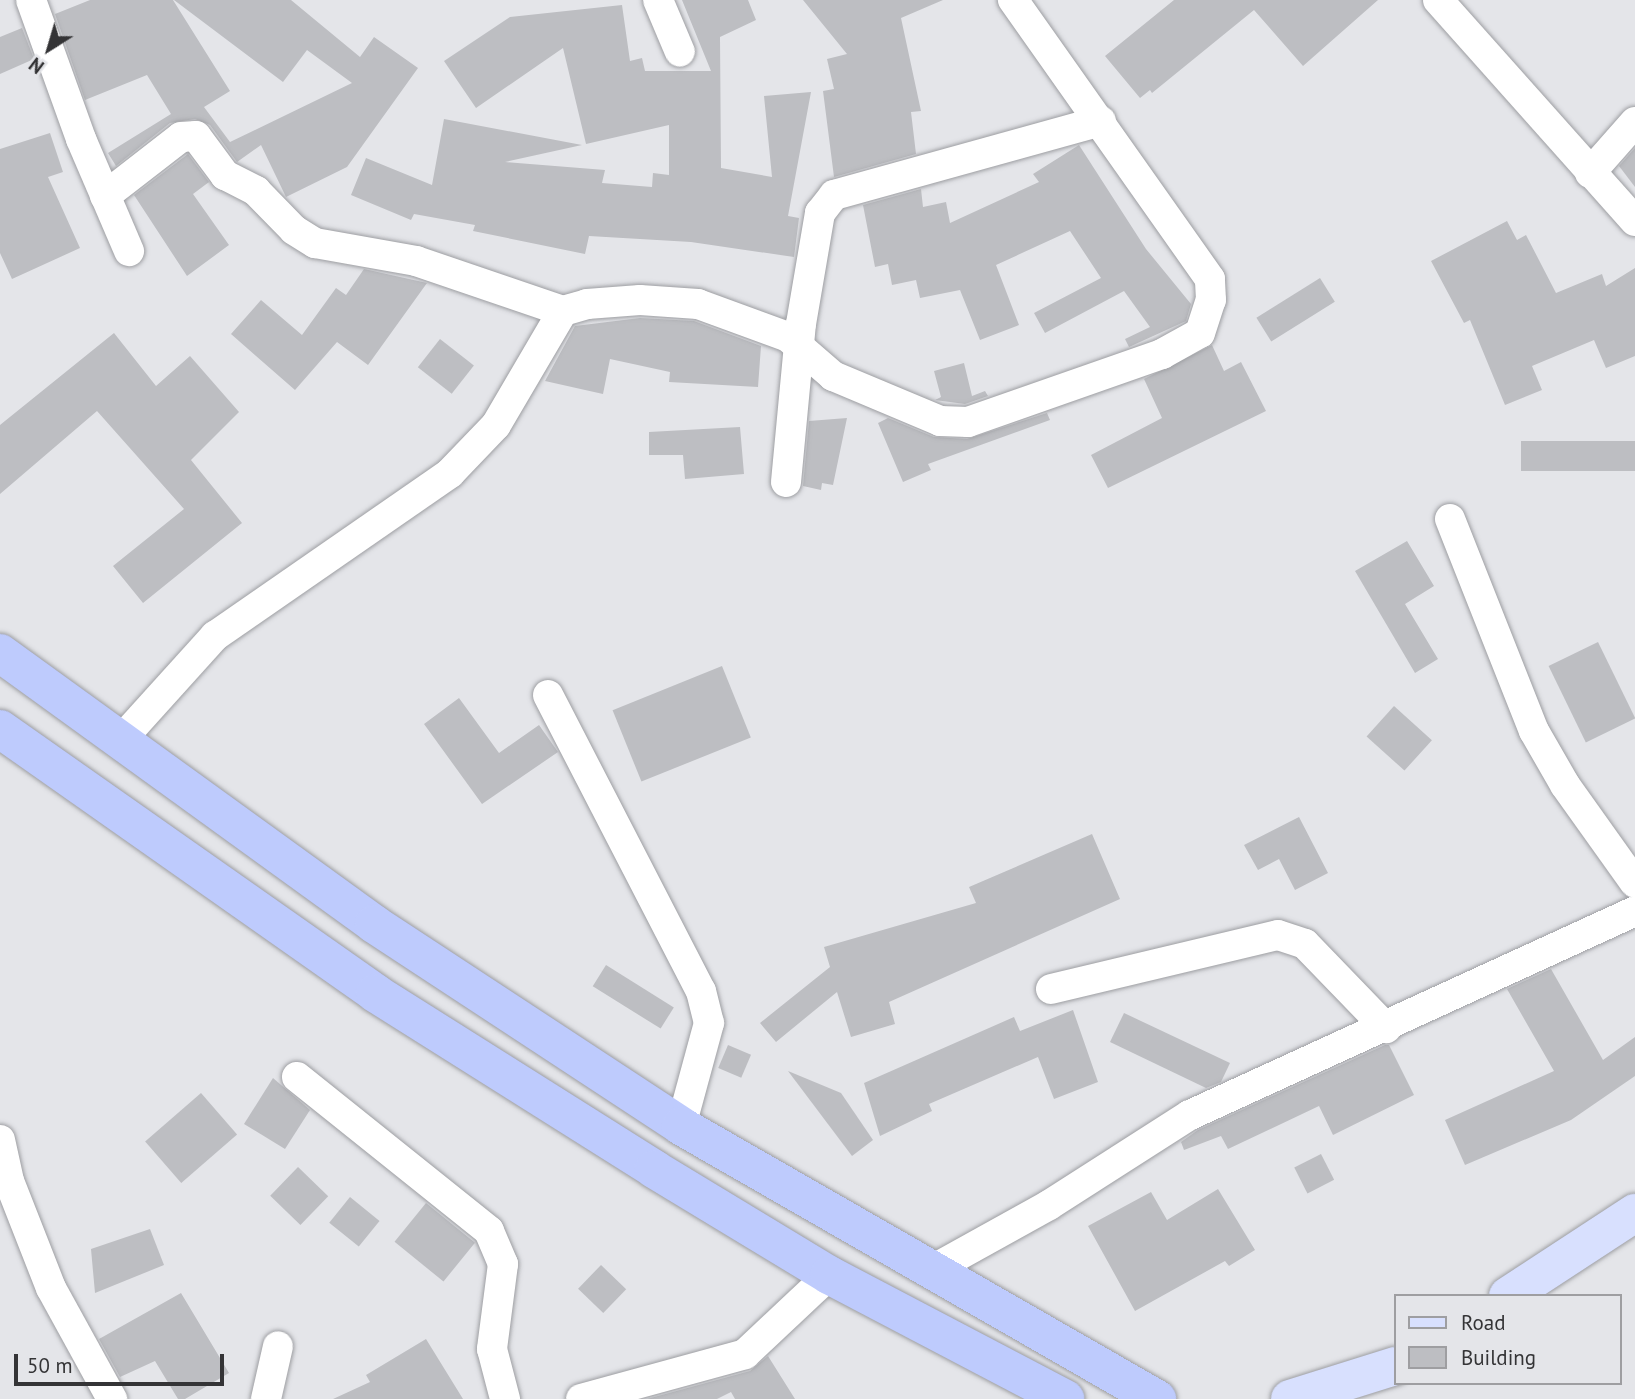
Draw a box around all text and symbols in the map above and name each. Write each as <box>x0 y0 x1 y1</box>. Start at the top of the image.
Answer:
north arrow <box>14 14 84 84</box>
text: N <box>24 52 49 79</box>
legend <box>1394 1294 1621 1385</box>
text: Road <box>1461 1309 1505 1336</box>
scale bar <box>18 1340 228 1384</box>
text: Building <box>1461 1344 1536 1371</box>
text: 50 m <box>27 1352 73 1379</box>

